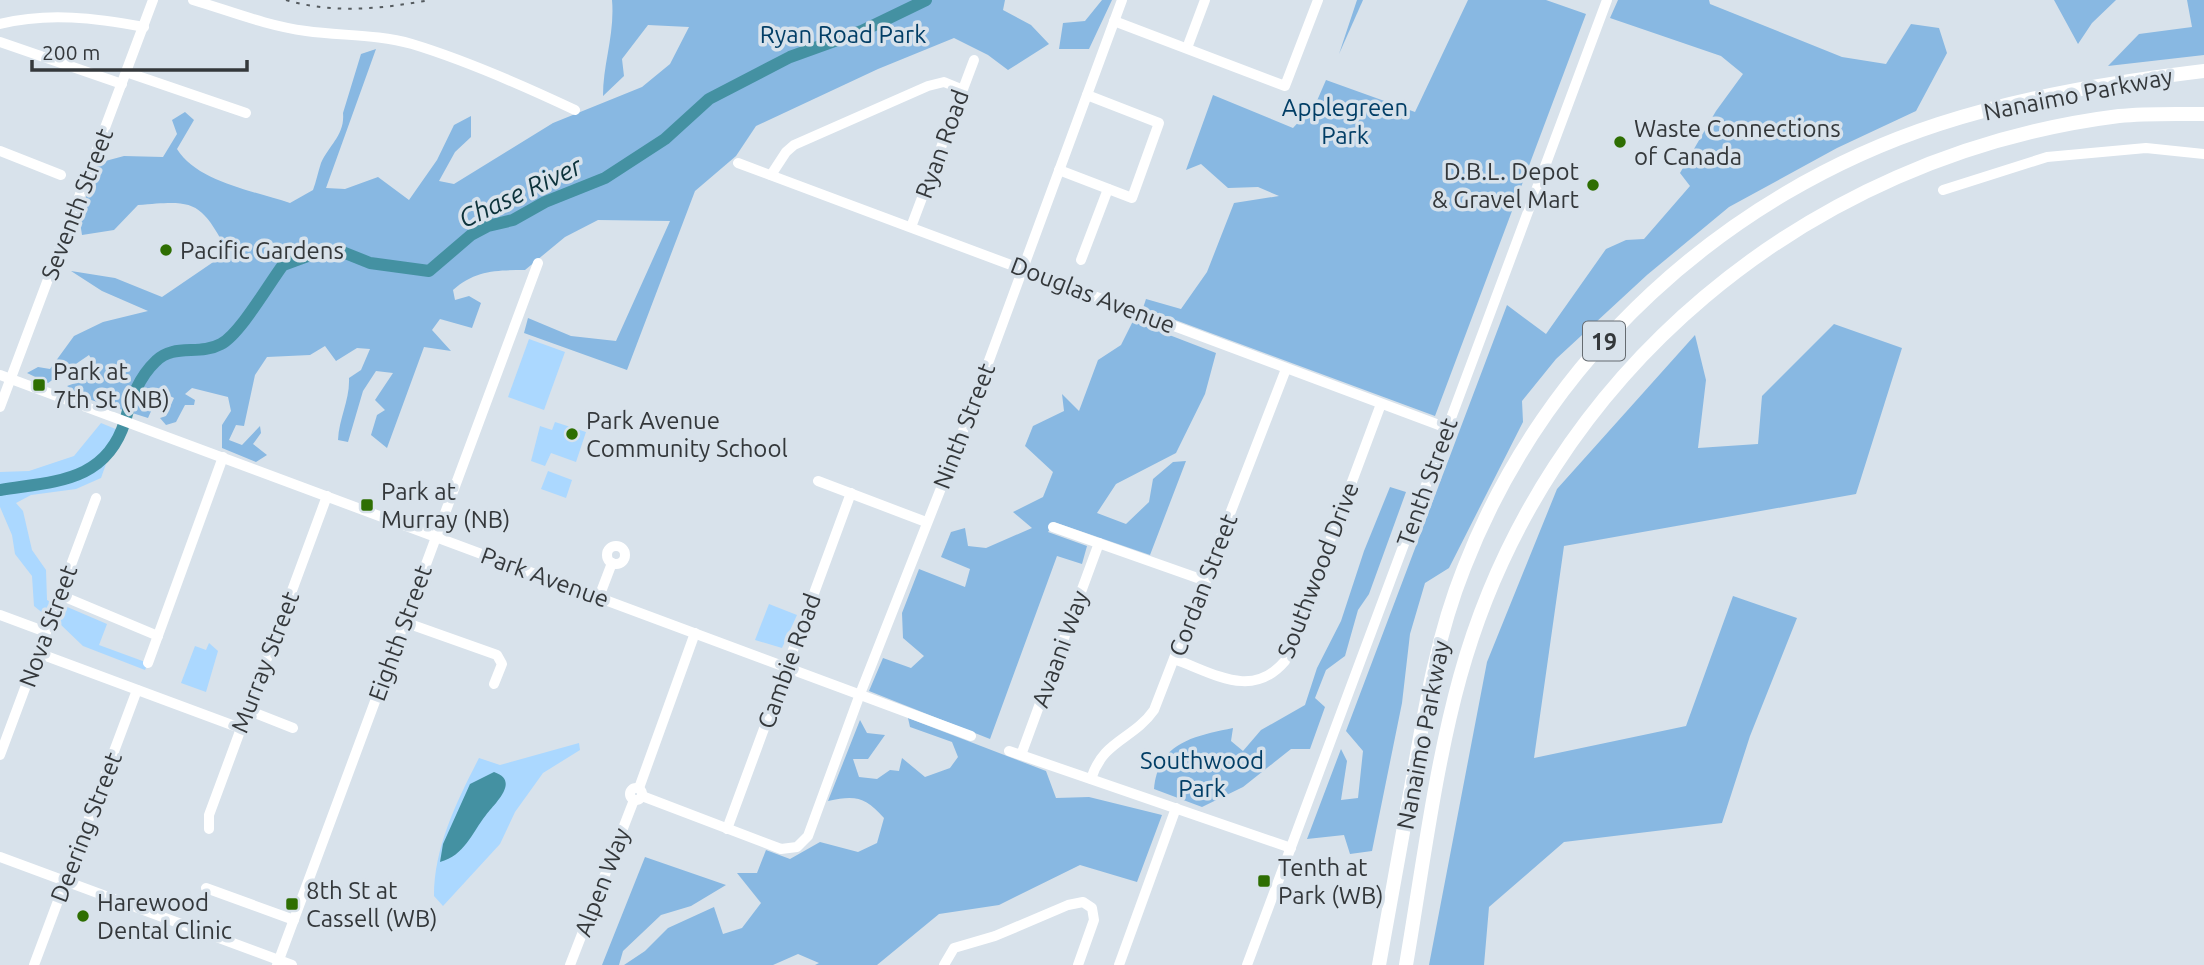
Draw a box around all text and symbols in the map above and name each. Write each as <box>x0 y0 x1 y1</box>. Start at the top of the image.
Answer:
park label: Ryan Road Park <box>760 21 926 48</box>
scale bar <box>32 28 247 72</box>
text: 200 m <box>42 40 100 64</box>
street label: Nanaimo Parkway <box>1981 62 2175 126</box>
street label: Ryan Road <box>910 86 974 202</box>
park label: Applegreen Park <box>1282 94 1408 149</box>
place label: Waste Connections of Canada <box>1634 115 1841 170</box>
street label: Seventh Street <box>36 124 118 284</box>
marker: Waste Connections of Canada <box>1612 134 1628 150</box>
water label: Chase River <box>454 150 587 233</box>
place label: D.B.L. Depot & Gravel Mart <box>1432 158 1580 213</box>
marker: D.B.L. Depot & Gravel Mart <box>1585 177 1601 193</box>
place label: Pacific Gardens <box>180 237 344 264</box>
marker: Pacific Gardens <box>158 242 174 258</box>
street label: Douglas Avenue <box>1007 251 1179 339</box>
road number: 19 <box>1583 322 1625 360</box>
place label: Park at 7th St (NB) <box>53 358 170 413</box>
street label: Ninth Street <box>928 359 1001 493</box>
marker: Park at 7th St (NB) <box>31 377 47 393</box>
place label: Park Avenue Community School <box>586 407 788 462</box>
street label: Tenth Street <box>1391 414 1463 550</box>
marker: Park Avenue Community School <box>564 426 580 442</box>
place label: Park at Murray (NB) <box>381 478 510 533</box>
street label: Southwood Drive <box>1272 478 1364 662</box>
marker: Park at Murray (NB) <box>359 497 375 513</box>
street label: Cordan Street <box>1163 509 1243 660</box>
street label: Park Avenue <box>477 541 613 613</box>
street label: Nova Street <box>13 561 83 691</box>
street label: Eighth Street <box>363 561 437 705</box>
street label: Murray Street <box>226 587 305 736</box>
street label: Avaani Way <box>1026 587 1094 711</box>
street label: Cambie Road <box>752 590 826 732</box>
street label: Nanaimo Parkway <box>1391 638 1455 832</box>
park label: Southwood Park <box>1140 747 1264 802</box>
street label: Deering Street <box>45 748 127 906</box>
street label: Alpen Way <box>569 824 635 940</box>
place label: Tenth at Park (WB) <box>1278 854 1383 909</box>
marker: Tenth at Park (WB) <box>1256 873 1272 889</box>
place label: 8th St at Cassell (WB) <box>306 877 438 932</box>
place label: Harewood Dental Clinic <box>97 889 232 944</box>
marker: 8th St at Cassell (WB) <box>284 896 300 912</box>
marker: Harewood Dental Clinic <box>75 908 91 924</box>

